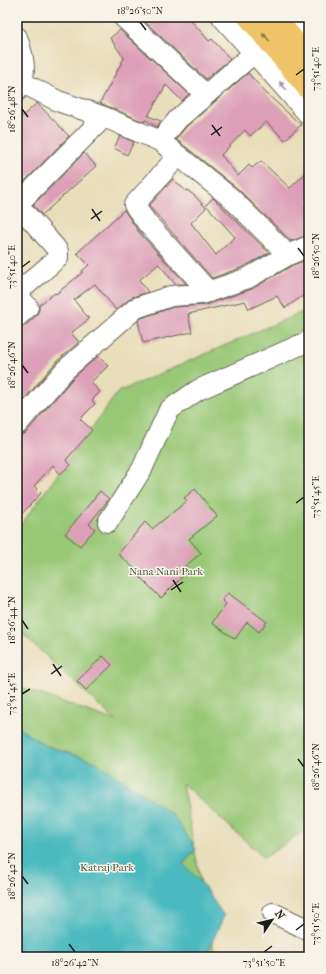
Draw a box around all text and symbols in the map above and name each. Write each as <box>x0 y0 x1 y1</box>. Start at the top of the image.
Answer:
text: 18°26'50"N <box>117 5 164 17</box>
one-way arrow <box>262 32 271 43</box>
text: 73°51'40"E <box>310 47 322 91</box>
one-way arrow <box>279 81 288 91</box>
text: 18°26'48"N <box>6 85 18 133</box>
text: 18°26'50"N <box>310 232 322 279</box>
text: 73°51'40"E <box>6 245 18 289</box>
text: 18°26'46"N <box>6 341 18 389</box>
text: 73°51'45"E <box>310 476 322 518</box>
park label: Nana Nani Park <box>129 565 203 578</box>
text: 18°26'44"N <box>6 595 18 644</box>
text: 73°51'45"E <box>6 673 18 715</box>
text: 18°26'46"N <box>310 743 322 791</box>
text: 18°26'42"N <box>6 852 18 900</box>
park label: Katraj Park <box>80 861 134 874</box>
north arrow <box>252 900 292 940</box>
text: 73°51'50"E <box>310 903 322 945</box>
text: N <box>272 907 288 922</box>
text: 18°26'42"N <box>51 957 99 969</box>
text: 73°51'50"E <box>243 957 285 969</box>

